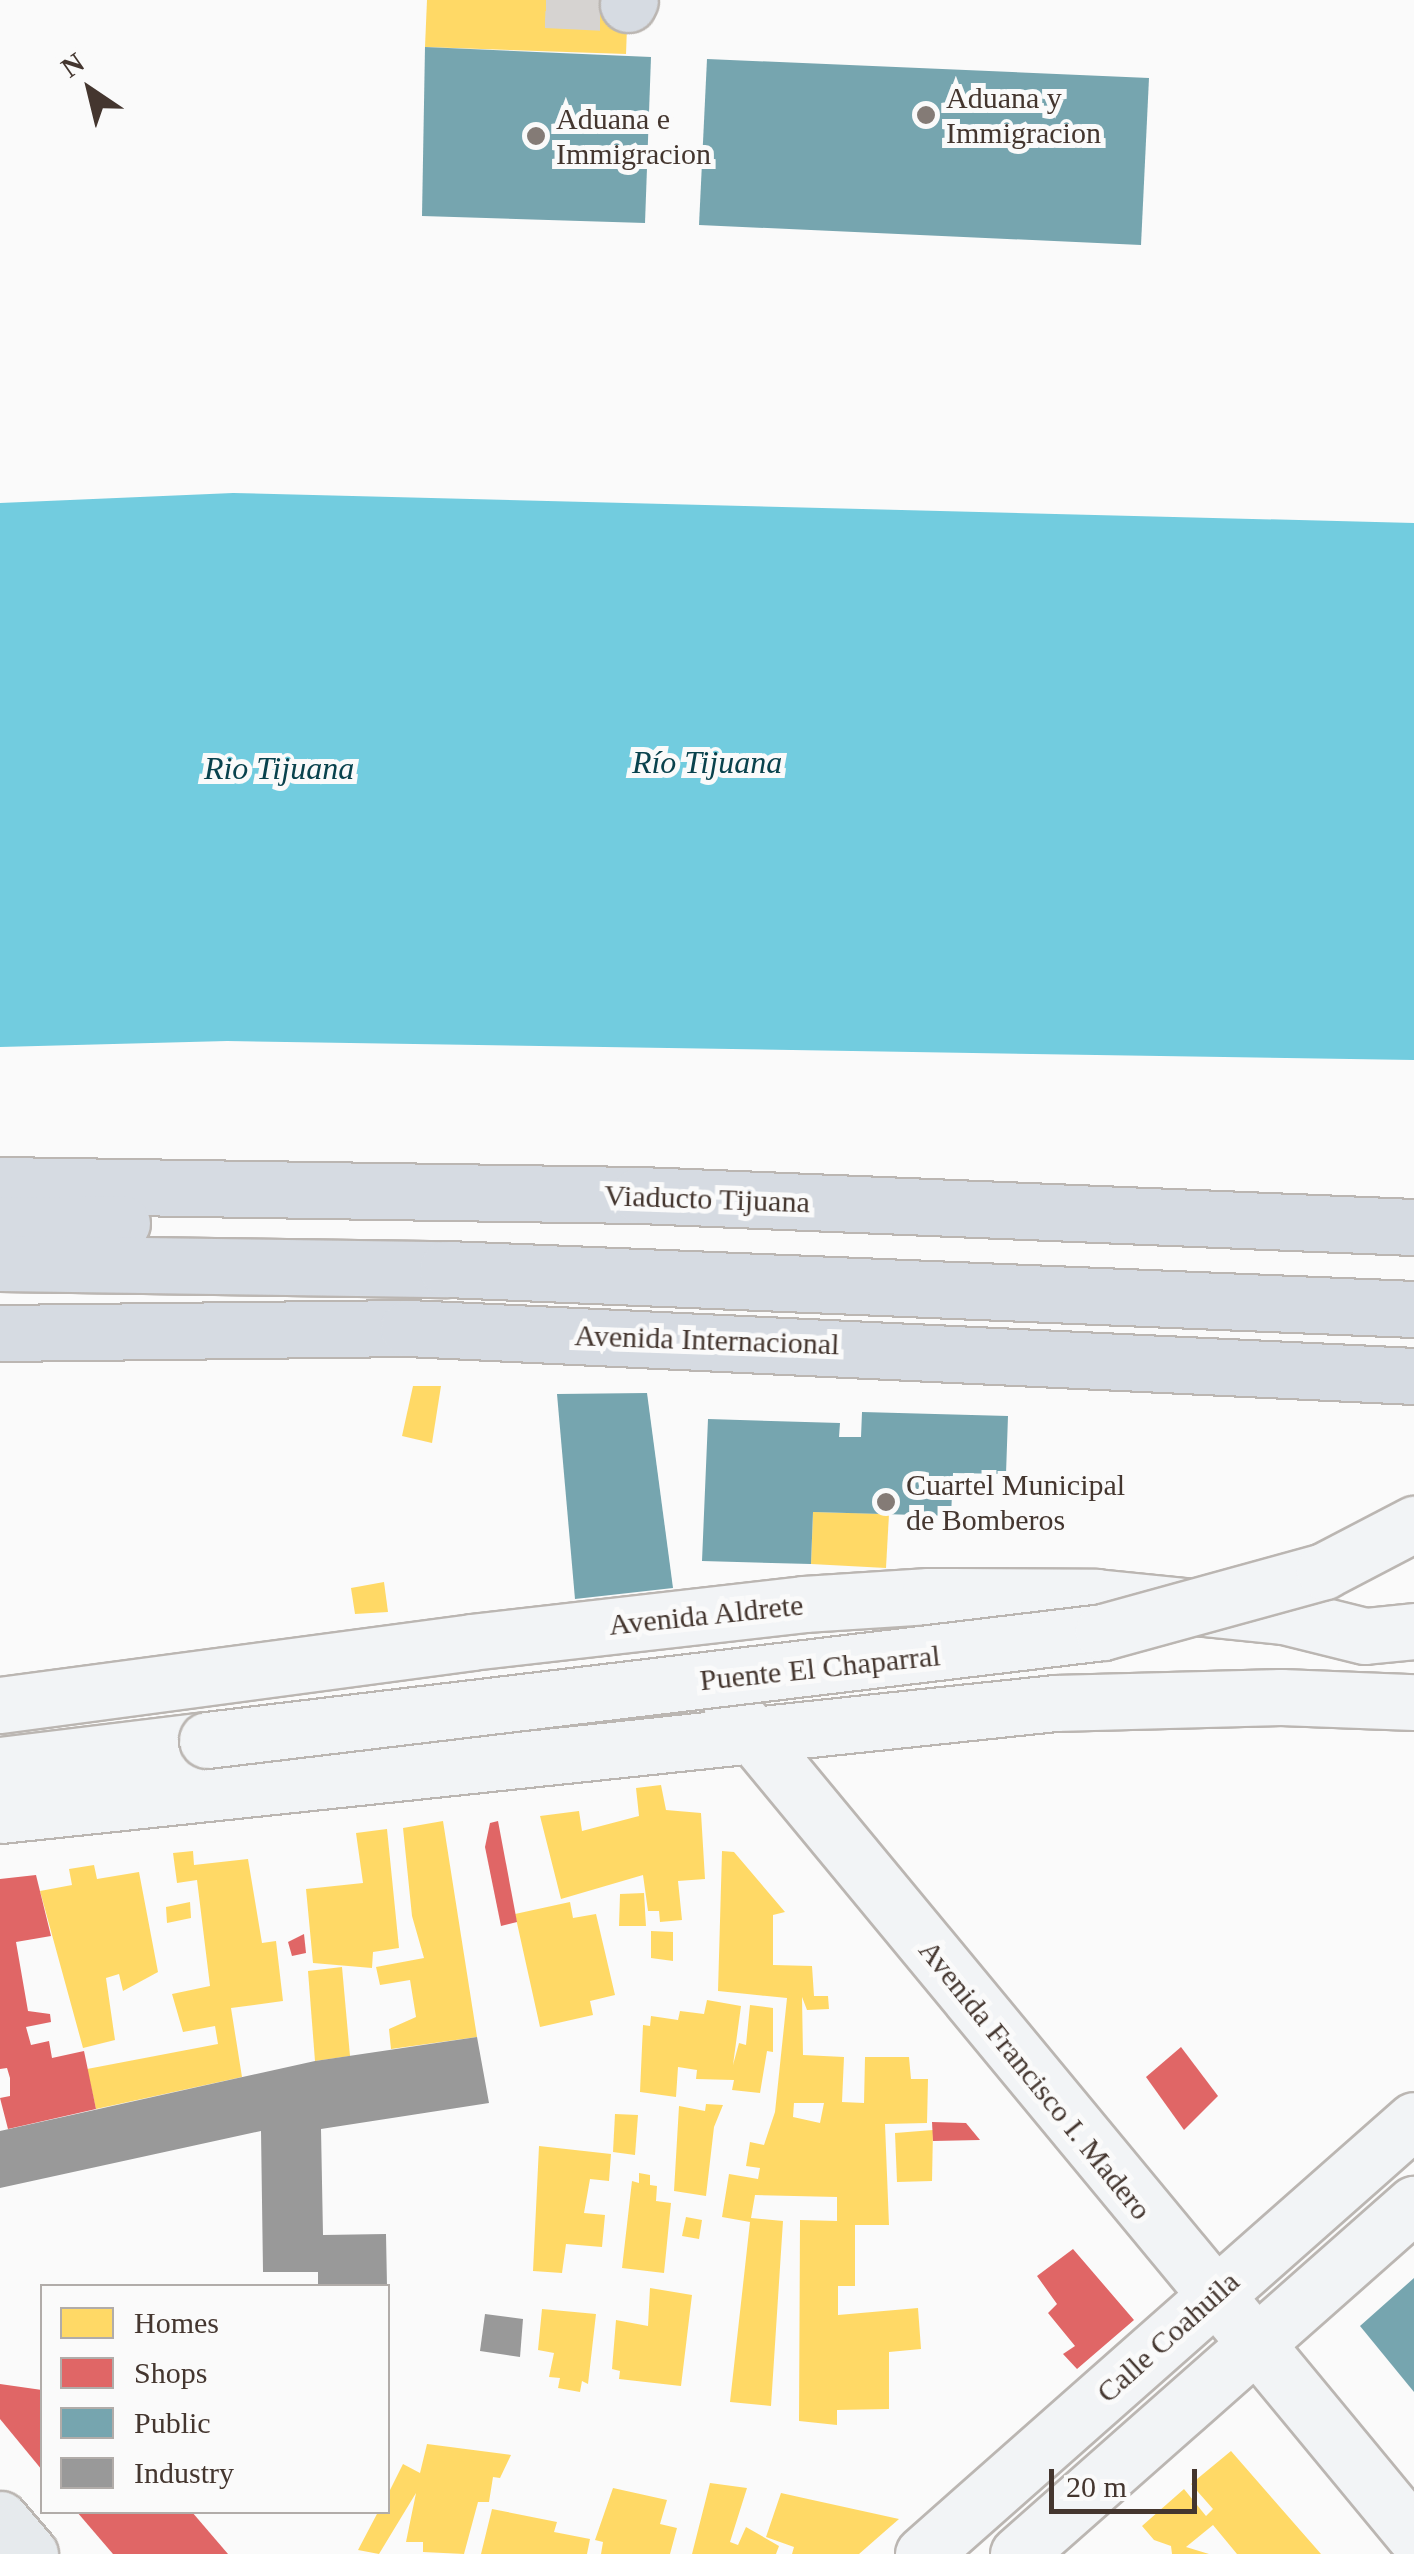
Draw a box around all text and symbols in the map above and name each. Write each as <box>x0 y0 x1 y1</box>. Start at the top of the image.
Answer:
north arrow <box>40 40 140 140</box>
text: N <box>55 47 90 84</box>
place label: Aduana y Immigracion <box>946 80 1101 150</box>
place label: Aduana e Immigracion <box>556 101 711 172</box>
marker: Aduana y Immigracion <box>915 104 937 126</box>
marker: Aduana e Immigracion <box>525 125 547 147</box>
water label: Río Tijuana <box>632 743 782 781</box>
water label: Rio Tijuana <box>204 749 354 787</box>
street label: Viaducto Tijuana <box>603 1177 811 1221</box>
street label: Avenida Internacional <box>574 1317 840 1363</box>
place label: Cuartel Municipal de Bomberos <box>906 1467 1125 1538</box>
marker: Cuartel Municipal de Bomberos <box>875 1491 897 1513</box>
street label: Avenida Aldrete <box>606 1587 806 1643</box>
street label: Puente El Chaparral <box>698 1637 942 1699</box>
street label: Avenida Francisco I. Madero <box>911 1933 1159 2227</box>
street label: Calle Coahuila <box>1089 2264 1247 2410</box>
legend <box>40 2284 390 2514</box>
text: Homes <box>134 2306 219 2339</box>
text: Shops <box>134 2356 207 2389</box>
text: Public <box>134 2406 211 2439</box>
scale bar <box>1054 2449 1202 2511</box>
text: Industry <box>134 2456 234 2489</box>
text: 20 m <box>1066 2470 1127 2503</box>

